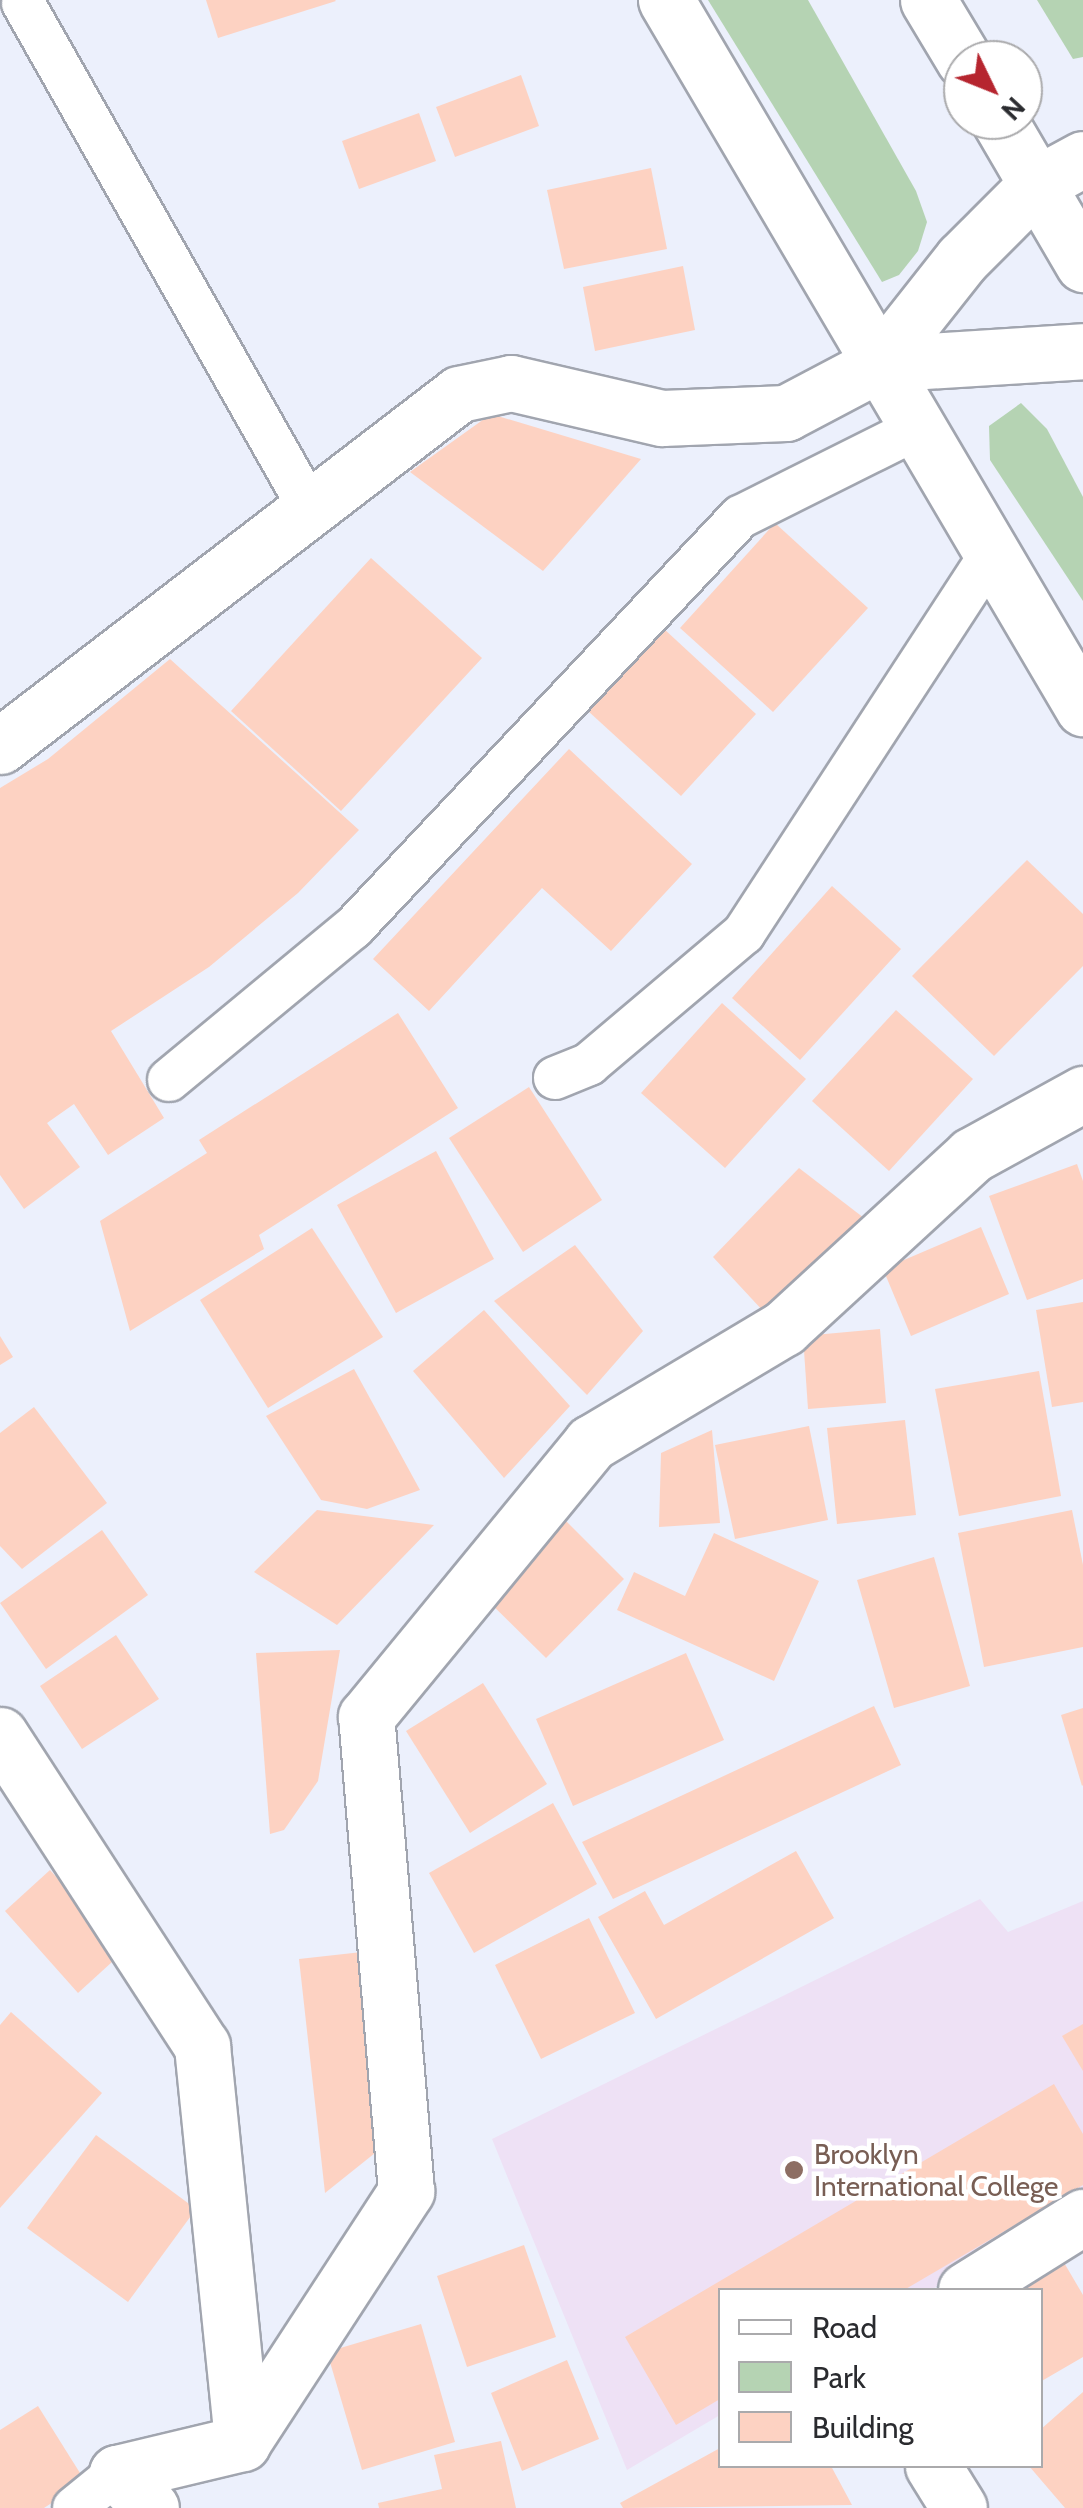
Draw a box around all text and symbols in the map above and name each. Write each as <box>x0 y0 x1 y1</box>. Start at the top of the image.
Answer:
north arrow <box>943 40 1043 140</box>
text: N <box>994 90 1033 128</box>
place label: Brooklyn International College <box>814 2137 1058 2203</box>
marker: Brooklyn International College <box>783 2159 805 2181</box>
legend <box>718 2288 1043 2468</box>
text: Road <box>812 2309 877 2346</box>
text: Park <box>812 2359 866 2396</box>
text: Building <box>812 2409 914 2446</box>

